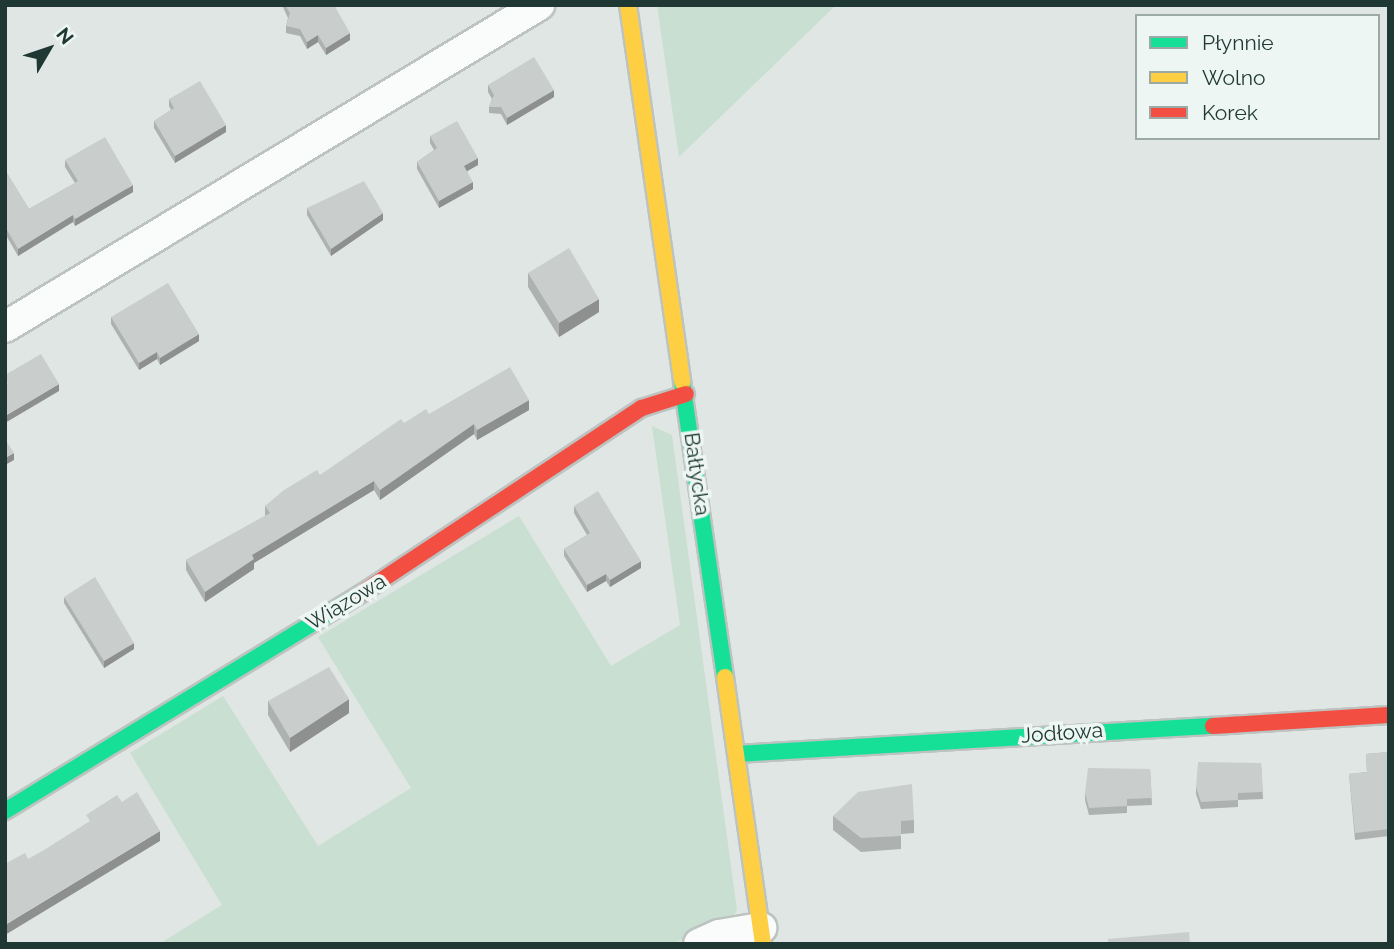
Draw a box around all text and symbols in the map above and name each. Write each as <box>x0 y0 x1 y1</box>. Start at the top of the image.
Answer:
north arrow <box>14 14 84 84</box>
legend <box>1135 14 1380 140</box>
text: N <box>52 23 78 48</box>
text: Płynnie <box>1202 30 1274 55</box>
text: Wolno <box>1202 65 1266 90</box>
text: Korek <box>1202 100 1258 125</box>
street label: Bałtycka <box>679 431 715 517</box>
street label: Wiązowa <box>302 568 390 636</box>
street label: Jodłowa <box>1020 718 1104 748</box>

